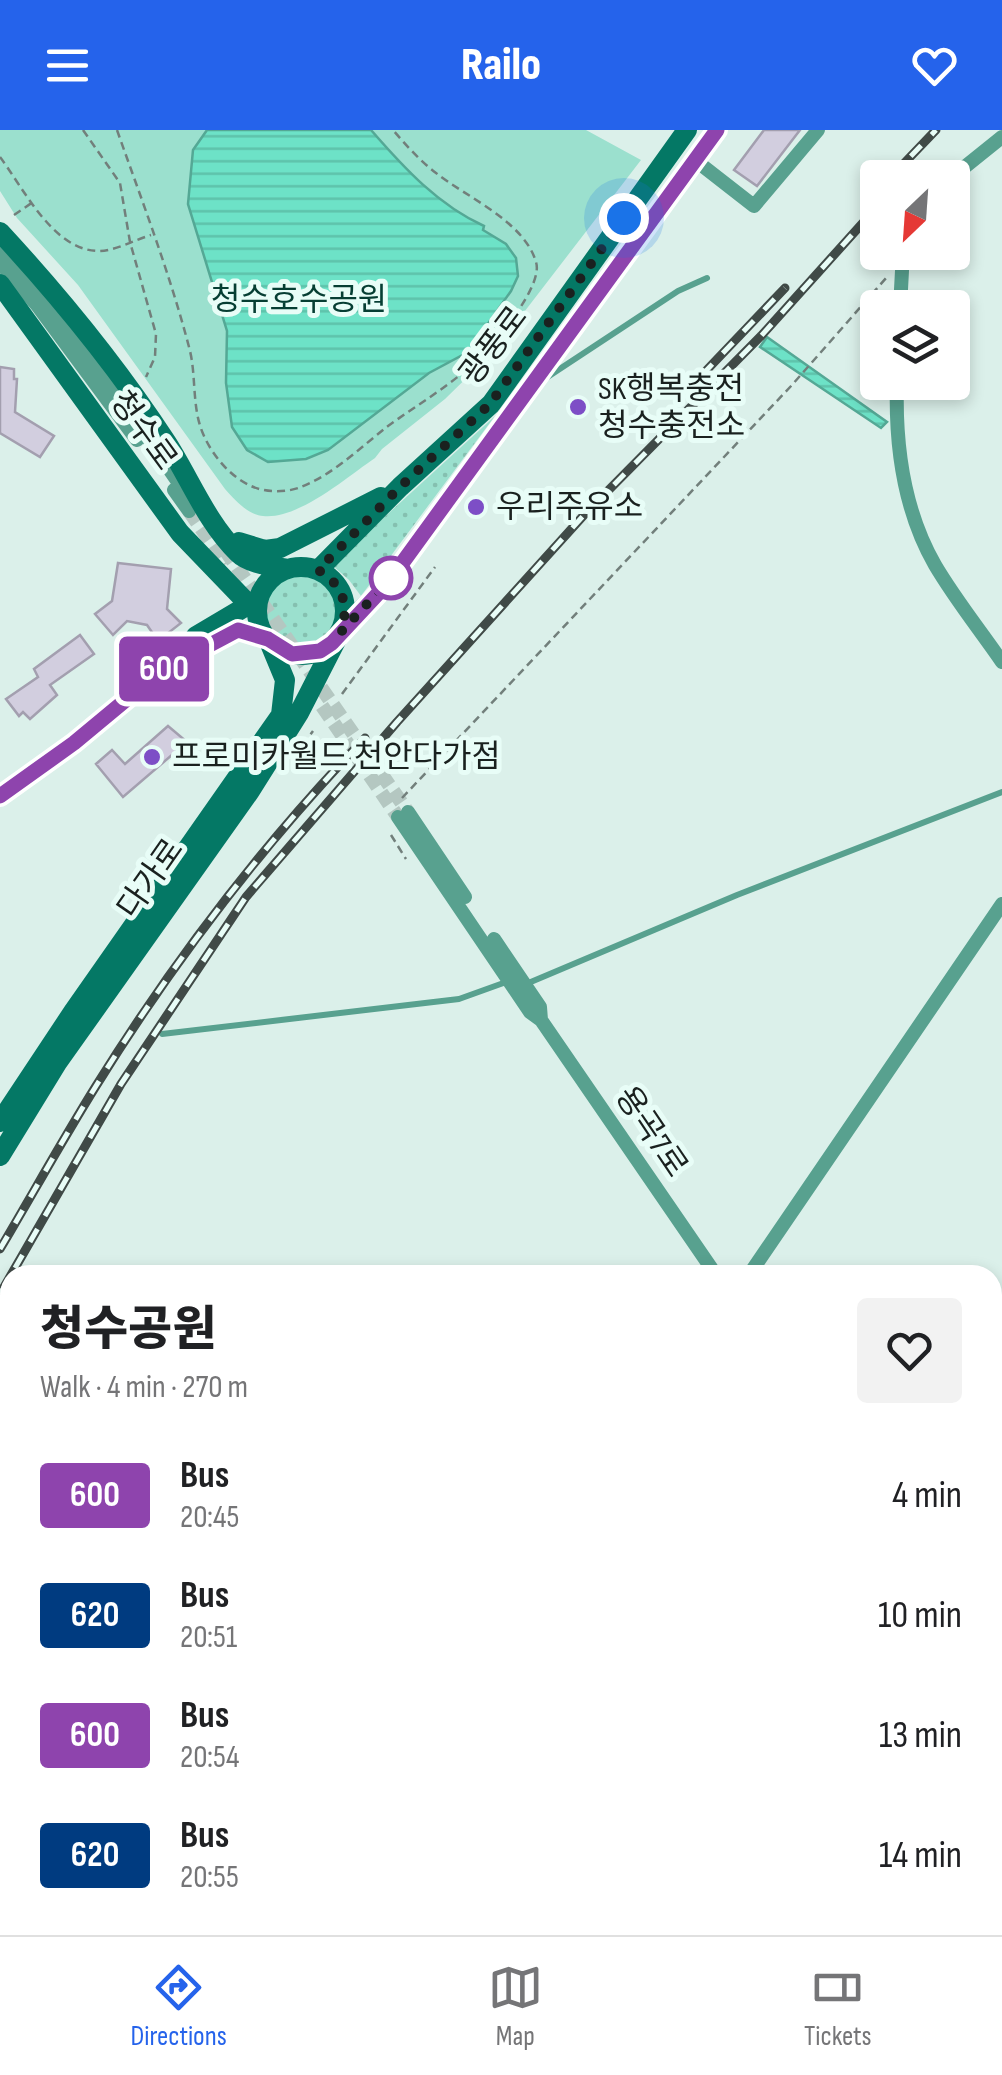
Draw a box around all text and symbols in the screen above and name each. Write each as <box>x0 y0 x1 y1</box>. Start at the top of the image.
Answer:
icon: menu <box>40 38 95 93</box>
text: Railo <box>461 38 541 93</box>
icon: heart <box>907 38 962 93</box>
north arrow <box>860 160 970 270</box>
map controls <box>860 160 970 400</box>
your location <box>599 193 649 243</box>
park label: 청수호수공원 <box>211 281 387 320</box>
button: layers <box>860 290 970 400</box>
street label: 광풍로 <box>452 299 536 393</box>
place label: SK행복충전 청수충전소 <box>598 370 745 446</box>
street label: 청수로 <box>101 384 185 478</box>
marker: SK행복충전 청수충전소 <box>567 396 589 418</box>
place label: 우리주유소 <box>496 488 643 527</box>
marker: 우리주유소 <box>465 496 487 518</box>
unlabelled marker <box>370 557 412 599</box>
line badge: 600 <box>106 636 222 702</box>
text: 600 <box>139 648 189 691</box>
place label: 프로미카월드 천안다가점 <box>172 738 501 777</box>
marker: 프로미카월드 천안다가점 <box>141 746 163 768</box>
street label: 다가로 <box>110 832 192 926</box>
street label: 용곡7로 <box>607 1079 695 1185</box>
button: heart <box>857 1298 962 1403</box>
text: 청수공원 <box>40 1302 217 1359</box>
text: Walk · 4 min · 270 m <box>40 1368 248 1407</box>
text: Bus <box>180 1453 229 1498</box>
text: 4 min <box>892 1473 962 1518</box>
text: 600 <box>70 1474 120 1517</box>
text: 20:45 <box>180 1498 239 1537</box>
text: Bus <box>180 1573 229 1618</box>
text: 10 min <box>878 1593 962 1638</box>
text: 620 <box>71 1594 119 1637</box>
text: 20:51 <box>180 1618 237 1657</box>
text: Bus <box>180 1693 229 1738</box>
text: 13 min <box>879 1713 962 1758</box>
text: 600 <box>70 1714 120 1757</box>
text: 20:54 <box>180 1738 239 1777</box>
text: Bus <box>180 1813 229 1858</box>
text: 14 min <box>879 1833 962 1878</box>
text: 620 <box>71 1834 119 1877</box>
text: 20:55 <box>180 1858 239 1897</box>
tab: Directions <box>131 1960 227 2053</box>
tab: Map <box>488 1960 543 2053</box>
tab: Tickets <box>804 1960 871 2053</box>

